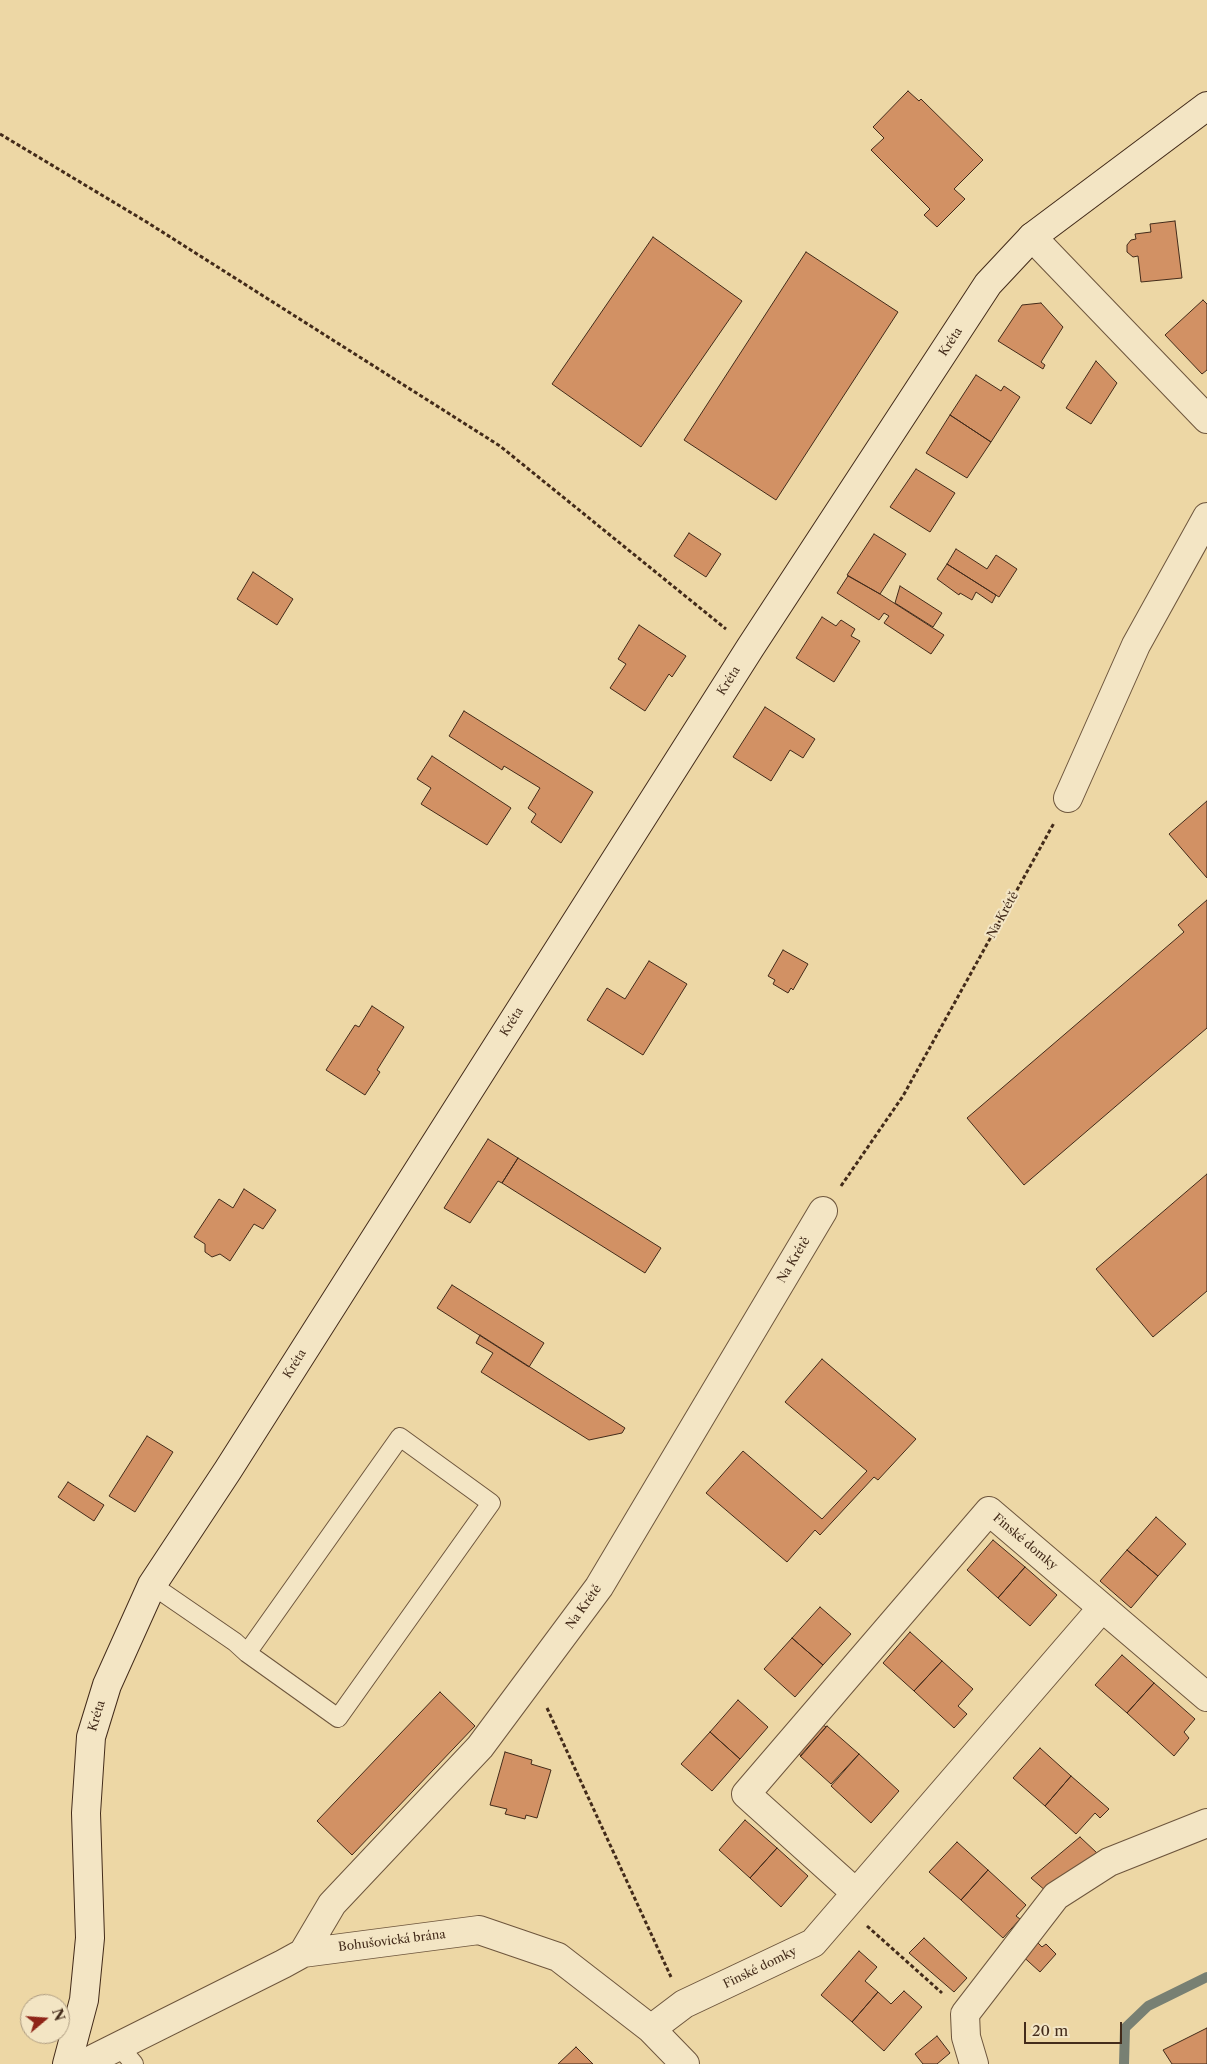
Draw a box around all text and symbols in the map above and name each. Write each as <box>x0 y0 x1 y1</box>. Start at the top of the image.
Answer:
street label: Kréta <box>936 325 966 359</box>
street label: Kréta <box>715 664 743 698</box>
street label: Na Krétě <box>984 889 1022 941</box>
street label: Kréta <box>498 1005 526 1039</box>
street label: Na Krétě <box>775 1234 813 1286</box>
street label: Kréta <box>281 1347 309 1381</box>
street label: Finské domky <box>990 1511 1060 1573</box>
street label: Na Krétě <box>563 1582 605 1632</box>
street label: Kréta <box>86 1699 108 1733</box>
street label: Bohušovická brána <box>338 1927 446 1955</box>
street label: Finské domky <box>721 1944 799 1992</box>
north arrow <box>20 1994 70 2044</box>
text: N <box>48 2006 69 2023</box>
scale bar <box>1027 2012 1124 2044</box>
text: 20 m <box>1032 2021 1068 2040</box>

